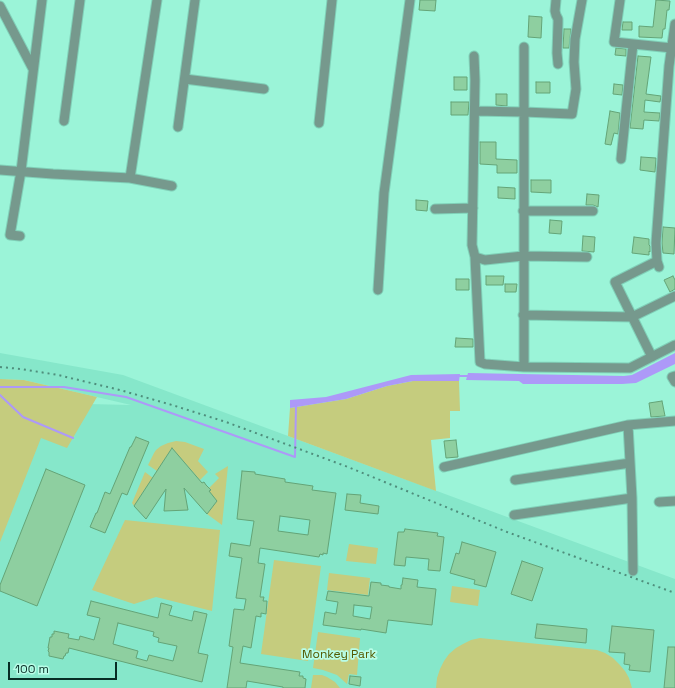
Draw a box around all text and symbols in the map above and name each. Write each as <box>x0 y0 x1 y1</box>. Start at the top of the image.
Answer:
park label: Monkey Park <box>302 648 376 662</box>
scale bar <box>10 654 119 680</box>
text: 100 m <box>15 661 49 677</box>

